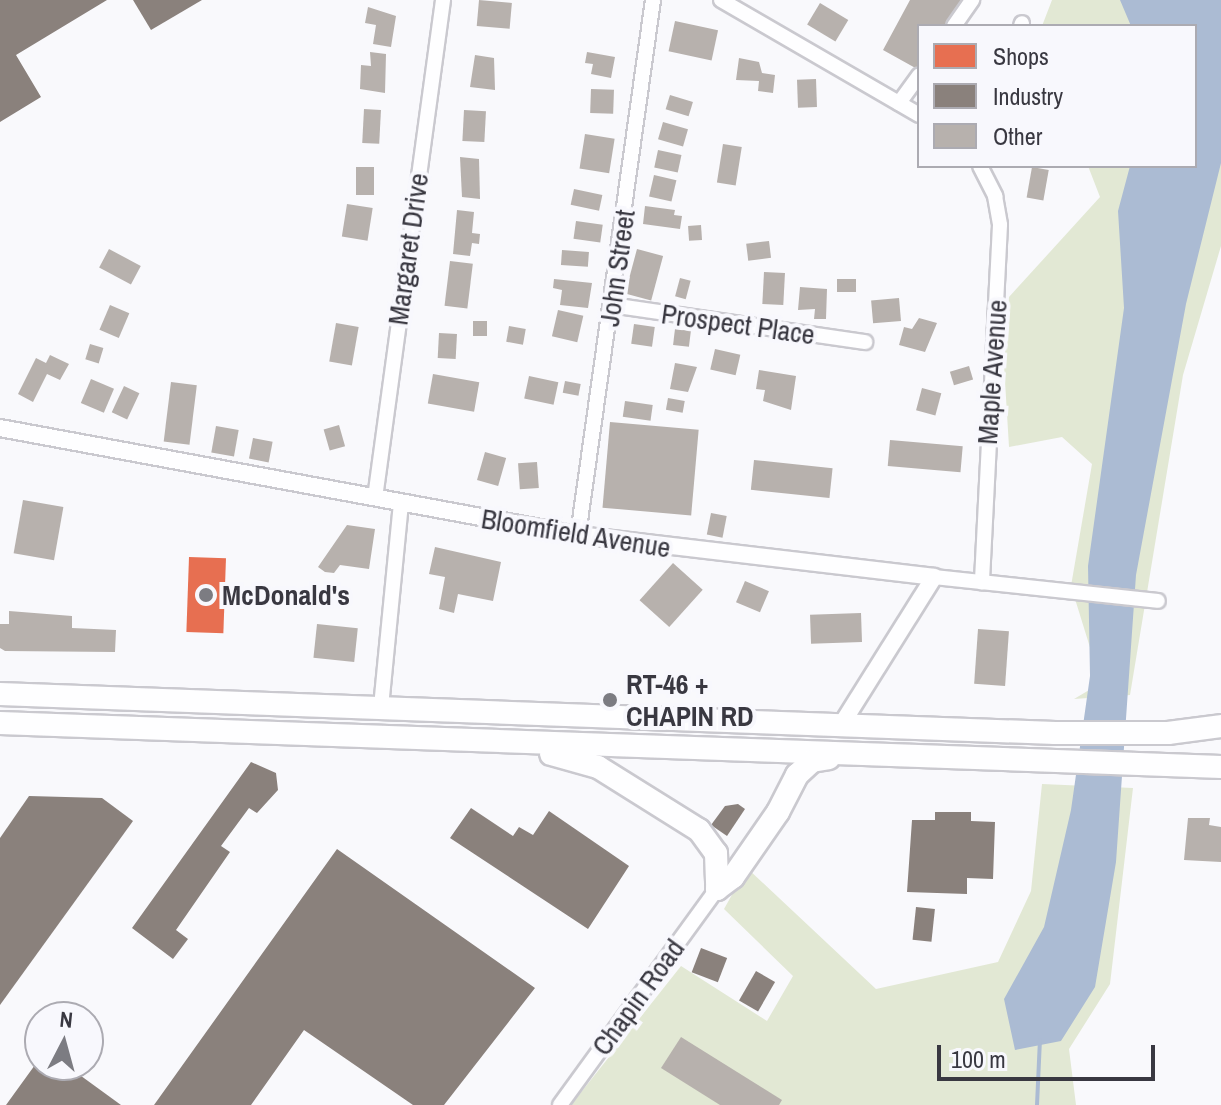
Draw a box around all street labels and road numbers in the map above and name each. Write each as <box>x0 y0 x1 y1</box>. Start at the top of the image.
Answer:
street label: Margaret Drive <box>381 171 435 327</box>
street label: John Street <box>592 208 642 328</box>
street label: Prospect Place <box>659 297 817 351</box>
street label: Maple Avenue <box>970 298 1014 446</box>
street label: Bloomfield Avenue <box>478 501 674 565</box>
street label: Chapin Road <box>585 932 691 1062</box>

